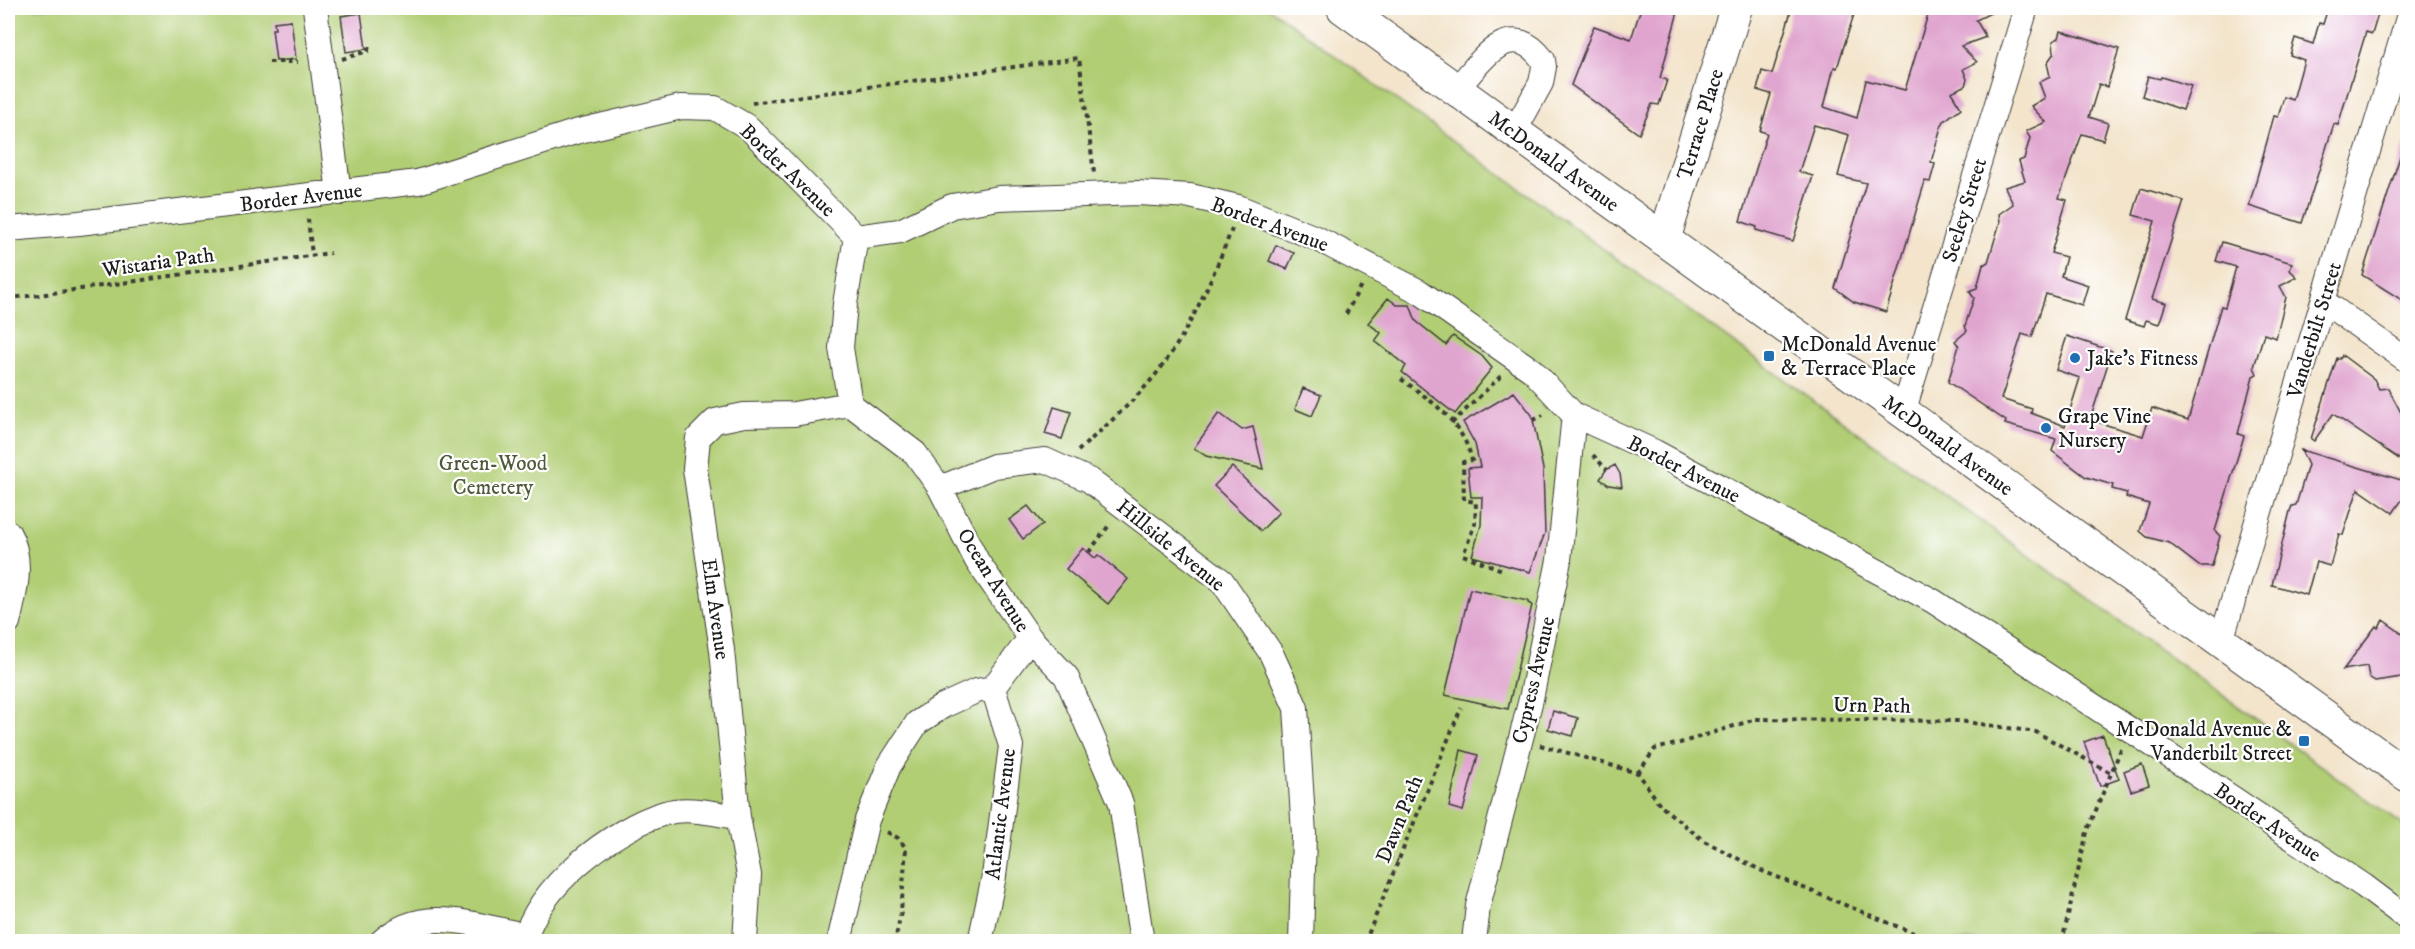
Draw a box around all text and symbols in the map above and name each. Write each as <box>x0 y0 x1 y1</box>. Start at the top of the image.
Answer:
street label: Terrace Place <box>1672 66 1730 183</box>
street label: McDonald Avenue <box>1483 106 1624 218</box>
street label: Border Avenue <box>734 119 841 223</box>
street label: Seeley Street <box>1937 155 1993 265</box>
street label: Border Avenue <box>238 178 364 218</box>
street label: Border Avenue <box>1207 192 1332 258</box>
street label: Wistaria Path <box>99 242 216 284</box>
street label: Vanderbilt Street <box>2282 259 2348 403</box>
place label: McDonald Avenue & Terrace Place <box>1781 332 1937 382</box>
place label: Jake's Fitness <box>2085 346 2198 372</box>
marker: McDonald Avenue & Terrace Place <box>1762 349 1776 363</box>
marker: Jake's Fitness <box>2068 351 2082 365</box>
street label: McDonald Avenue <box>1877 390 2018 502</box>
place label: Grape Vine Nursery <box>2058 404 2152 454</box>
marker: Grape Vine Nursery <box>2039 421 2053 435</box>
street label: Border Avenue <box>1623 430 1745 510</box>
park label: Green-Wood Cemetery <box>439 451 548 501</box>
street label: Hillside Avenue <box>1111 494 1230 598</box>
street label: Ocean Avenue <box>951 524 1035 638</box>
street label: Elm Avenue <box>695 557 735 662</box>
street label: Cypress Avenue <box>1507 614 1561 746</box>
street label: Urn Path <box>1833 692 1911 720</box>
place label: McDonald Avenue & Vanderbilt Street <box>2116 717 2292 767</box>
marker: McDonald Avenue & Vanderbilt Street <box>2297 734 2311 748</box>
street label: Atlantic Avenue <box>980 747 1022 881</box>
street label: Dawn Path <box>1371 772 1429 867</box>
street label: Border Avenue <box>2209 778 2326 868</box>

